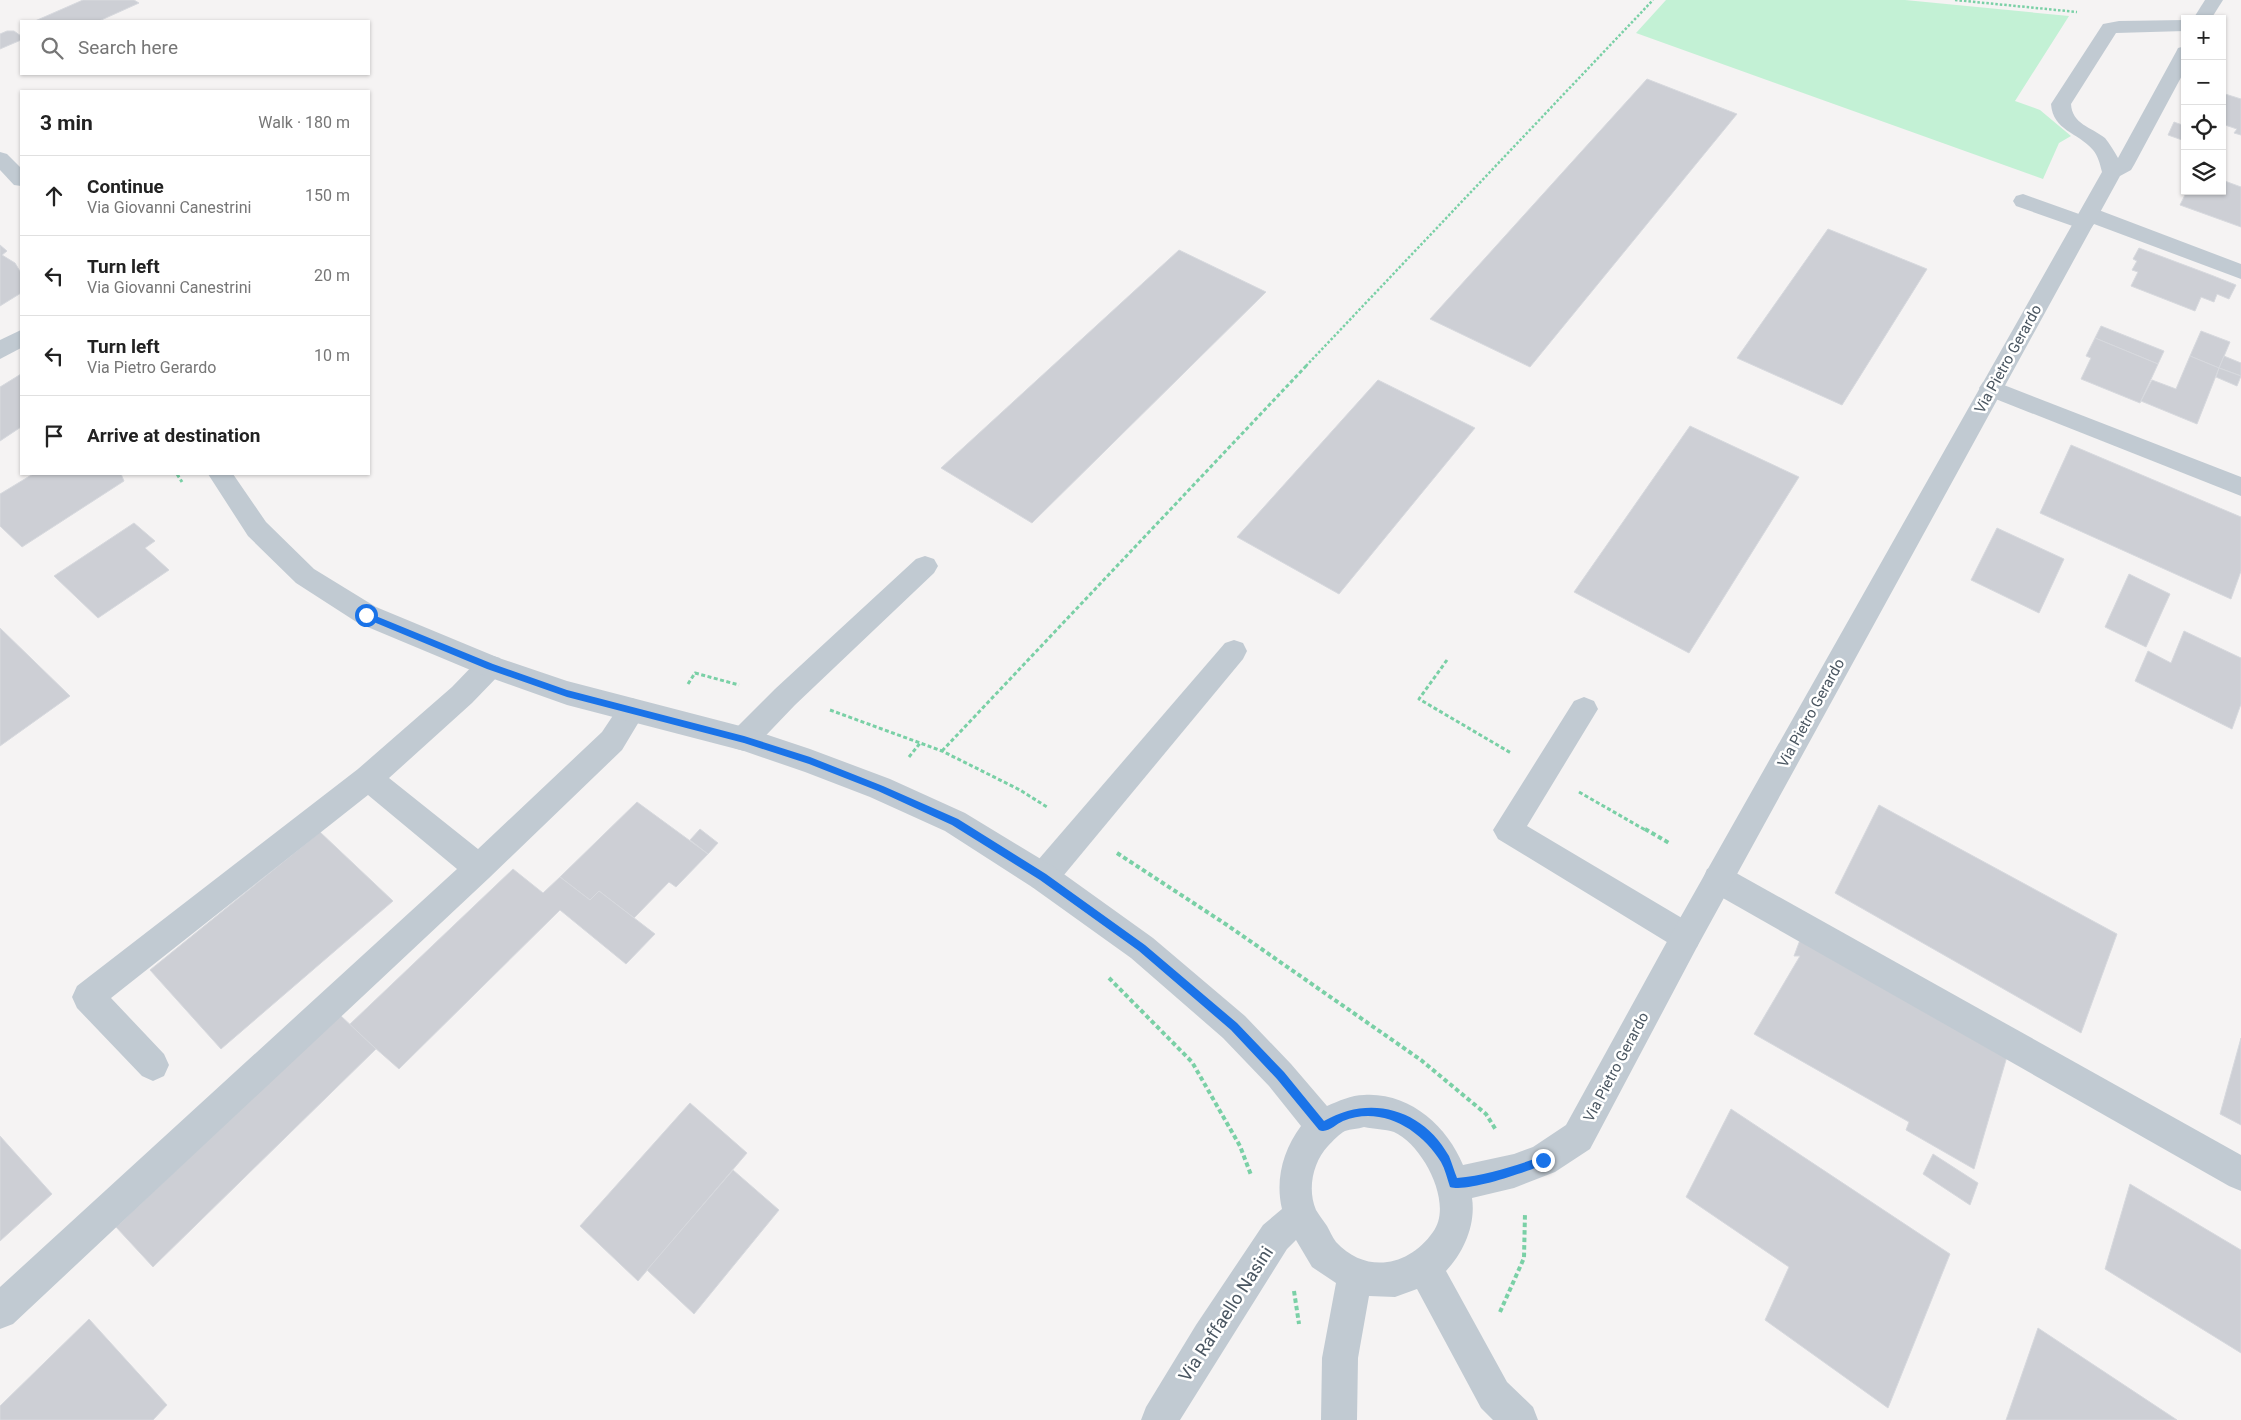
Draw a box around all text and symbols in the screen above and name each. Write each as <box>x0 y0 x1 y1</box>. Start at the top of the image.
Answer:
map controls <box>2181 15 2226 195</box>
button: + <box>2181 15 2226 60</box>
search box <box>20 20 370 75</box>
icon: search <box>38 34 66 62</box>
text: Search here <box>78 36 178 59</box>
button: − <box>2181 60 2226 105</box>
button: locate <box>2181 105 2226 150</box>
text: 3 min <box>40 111 93 135</box>
text: Walk · 180 m <box>258 113 350 132</box>
button: layers <box>2181 150 2226 195</box>
text: Continue <box>87 175 164 198</box>
icon: ahead <box>40 182 68 210</box>
text: 150 m <box>305 186 350 205</box>
text: Via Giovanni Canestrini <box>87 198 251 217</box>
text: Turn left <box>87 255 160 278</box>
icon: left <box>40 262 68 290</box>
text: 20 m <box>314 266 350 285</box>
text: Via Giovanni Canestrini <box>87 278 251 297</box>
street label: Via Pietro Gerardo <box>1971 302 2045 416</box>
text: Turn left <box>87 335 160 358</box>
icon: left <box>40 342 68 370</box>
text: 10 m <box>314 346 350 365</box>
text: Via Pietro Gerardo <box>87 358 216 377</box>
icon: arrive <box>40 422 68 450</box>
text: Arrive at destination <box>87 424 260 447</box>
route start <box>355 604 378 627</box>
street label: Via Pietro Gerardo <box>1774 656 1848 770</box>
street label: Via Pietro Gerardo <box>1580 1009 1652 1125</box>
route end <box>1532 1149 1555 1172</box>
street label: Via Raffaello Nasini <box>1174 1242 1277 1385</box>

